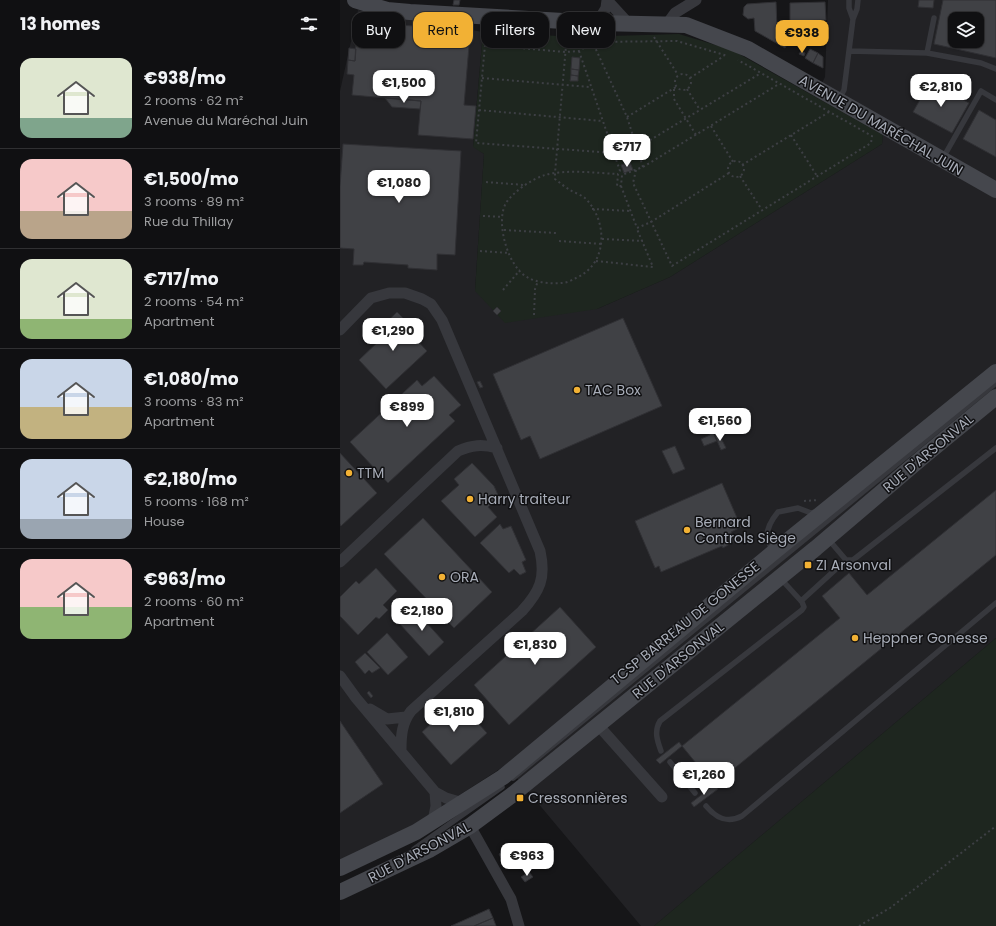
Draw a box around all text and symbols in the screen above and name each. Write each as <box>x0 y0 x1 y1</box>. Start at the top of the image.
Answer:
text: 13 homes <box>20 12 101 36</box>
chip: Buy <box>352 12 405 48</box>
chip: Rent <box>413 12 473 48</box>
chip: Filters <box>481 12 549 48</box>
chip: New <box>557 12 615 48</box>
map controls <box>948 12 984 48</box>
button: layers <box>948 12 984 48</box>
icon: filters <box>298 13 320 35</box>
pin: €938 <box>778 20 826 54</box>
text: €938 <box>785 23 819 42</box>
text: €938/mo <box>144 66 226 90</box>
pin: €1,500 <box>371 70 437 104</box>
street label: AVENUE DU MARÉCHAL JUIN <box>795 70 967 180</box>
text: €1,500 <box>382 73 426 92</box>
icon: home <box>52 74 100 122</box>
pin: €2,810 <box>908 74 974 108</box>
text: €2,810 <box>919 77 963 96</box>
text: 2 rooms · 62 m² <box>144 91 243 110</box>
text: Avenue du Maréchal Juin <box>144 111 308 130</box>
pin: €717 <box>603 134 651 168</box>
text: €717 <box>612 137 642 156</box>
text: €1,500/mo <box>144 167 239 191</box>
pin: €1,080 <box>366 170 432 204</box>
text: €1,080 <box>377 173 421 192</box>
icon: home <box>52 175 100 223</box>
text: 3 rooms · 89 m² <box>144 192 244 211</box>
text: Rue du Thillay <box>144 212 233 231</box>
text: €717/mo <box>144 267 219 291</box>
icon: home <box>52 275 100 323</box>
text: 2 rooms · 54 m² <box>144 292 244 311</box>
text: Apartment <box>144 312 214 331</box>
pin: €1,290 <box>360 318 426 352</box>
text: €1,290 <box>372 321 414 340</box>
text: €1,080/mo <box>144 367 239 391</box>
icon: home <box>52 375 100 423</box>
place label: TAC Box <box>585 380 641 400</box>
marker: TAC Box <box>572 385 582 395</box>
text: 3 rooms · 83 m² <box>144 392 244 411</box>
pin: €899 <box>383 394 431 428</box>
text: €899 <box>390 397 424 416</box>
pin: €1,560 <box>687 408 753 442</box>
street label: RUE D'ARSONVAL <box>878 409 978 497</box>
text: €1,560 <box>698 411 742 430</box>
text: Apartment <box>144 412 214 431</box>
place label: TTM <box>357 463 384 483</box>
text: €2,180/mo <box>144 467 237 491</box>
marker: TTM <box>344 468 354 478</box>
icon: home <box>52 475 100 523</box>
place label: Harry traiteur <box>478 489 570 509</box>
text: 5 rooms · 168 m² <box>144 492 249 511</box>
marker: Harry traiteur <box>465 494 475 504</box>
text: House <box>144 512 184 531</box>
place label: Bernard Controls Siège <box>695 512 796 548</box>
marker: Bernard Controls Siège <box>682 525 692 535</box>
place label: ZI Arsonval <box>816 555 891 575</box>
street label: TCSP BARREAU DE GONESSE <box>606 556 764 690</box>
marker: ZI Arsonval <box>803 560 813 570</box>
text: €963/mo <box>144 567 226 591</box>
place label: ORA <box>450 567 479 587</box>
marker: ORA <box>437 572 447 582</box>
icon: home <box>52 575 100 623</box>
text: 2 rooms · 60 m² <box>144 592 244 611</box>
pin: €2,180 <box>389 598 455 632</box>
text: €2,180 <box>400 601 444 620</box>
text: Apartment <box>144 612 214 631</box>
street label: RUE D'ARSONVAL <box>628 617 728 703</box>
place label: Heppner Gonesse <box>863 628 988 648</box>
pin: €1,830 <box>502 632 568 666</box>
marker: Heppner Gonesse <box>850 633 860 643</box>
text: €1,830 <box>513 635 557 654</box>
pin: €1,810 <box>421 699 487 733</box>
text: €1,810 <box>434 702 474 721</box>
pin: €1,260 <box>671 762 737 796</box>
text: €1,260 <box>682 765 726 784</box>
place label: Cressonnières <box>528 788 628 808</box>
marker: Cressonnières <box>515 793 525 803</box>
street label: RUE D'ARSONVAL <box>364 817 474 887</box>
pin: €963 <box>503 843 551 877</box>
text: €963 <box>510 846 544 865</box>

